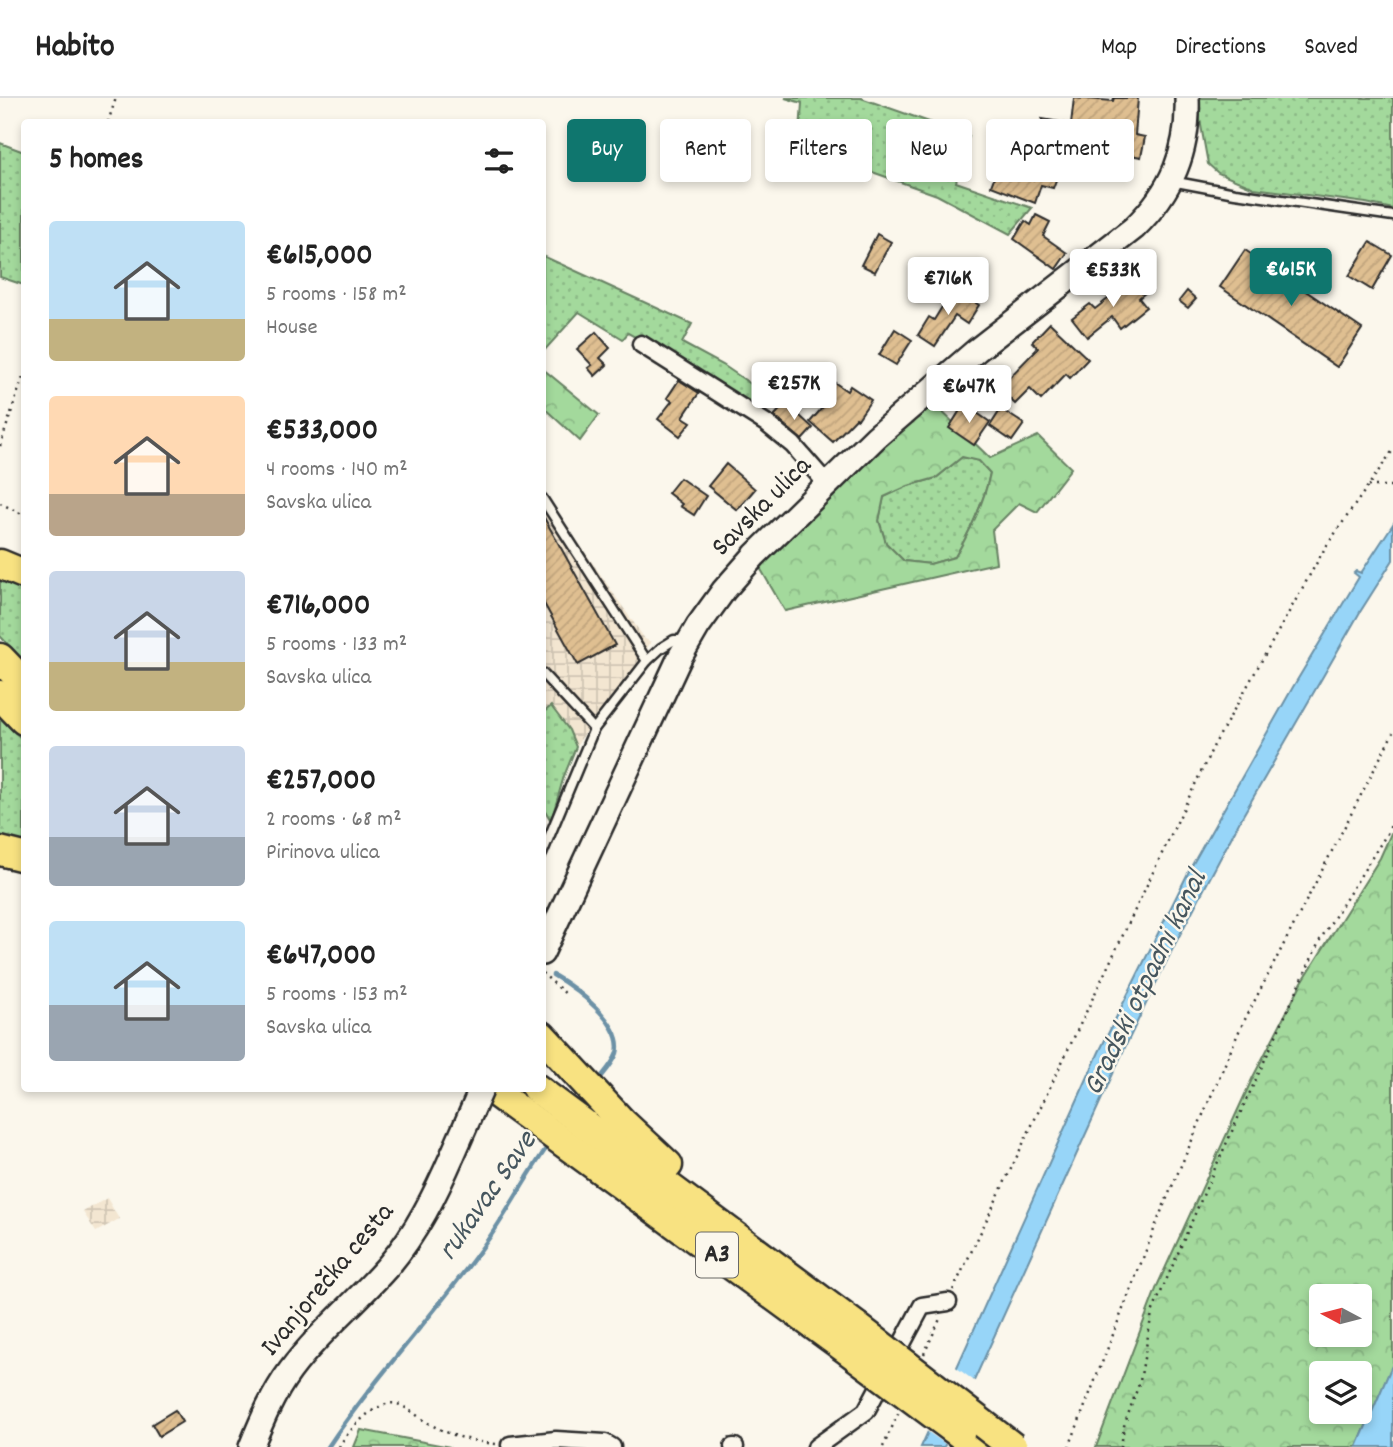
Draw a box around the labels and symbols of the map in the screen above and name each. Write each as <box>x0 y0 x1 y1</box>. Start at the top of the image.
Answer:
pin: €615K <box>1242 248 1340 308</box>
pin: €533K <box>1064 250 1162 309</box>
pin: €716K <box>899 258 997 317</box>
pin: €257K <box>745 362 843 422</box>
pin: €647K <box>920 366 1018 425</box>
street label: Savska ulica <box>704 448 823 567</box>
water label: Gradski otpadni kanal <box>1074 862 1221 1104</box>
water label: rukavac Save <box>429 1122 550 1270</box>
street label: Ivanjorečka cesta <box>253 1195 406 1367</box>
road number: A3 <box>696 1232 738 1278</box>
north arrow <box>1309 1284 1372 1348</box>

